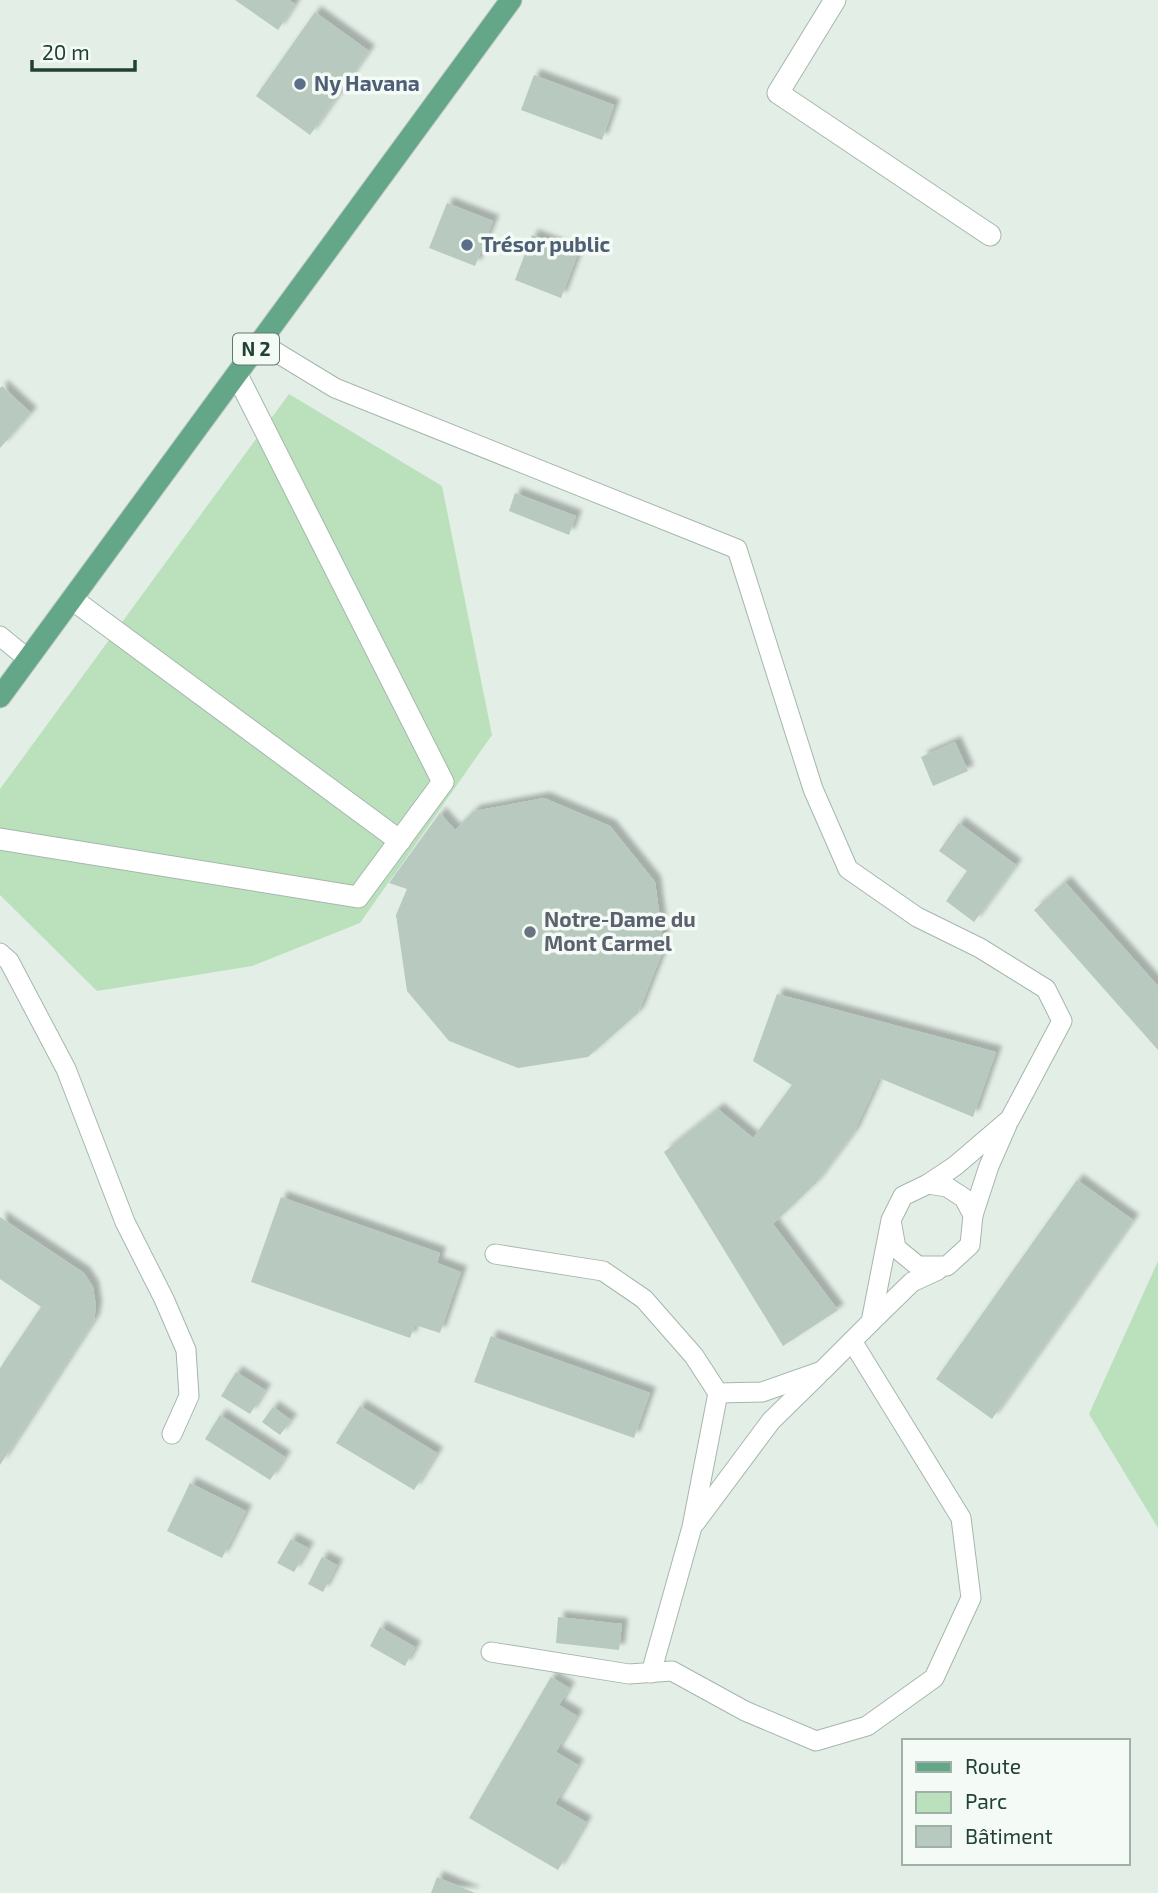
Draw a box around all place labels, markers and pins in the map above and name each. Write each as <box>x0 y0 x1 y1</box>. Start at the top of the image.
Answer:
place label: Ny Havana <box>314 70 420 96</box>
marker: Ny Havana <box>292 76 308 92</box>
place label: Trésor public <box>481 231 611 256</box>
marker: Trésor public <box>459 237 475 253</box>
place label: Notre-Dame du Mont Carmel <box>544 906 696 955</box>
marker: Notre-Dame du Mont Carmel <box>522 924 538 940</box>

